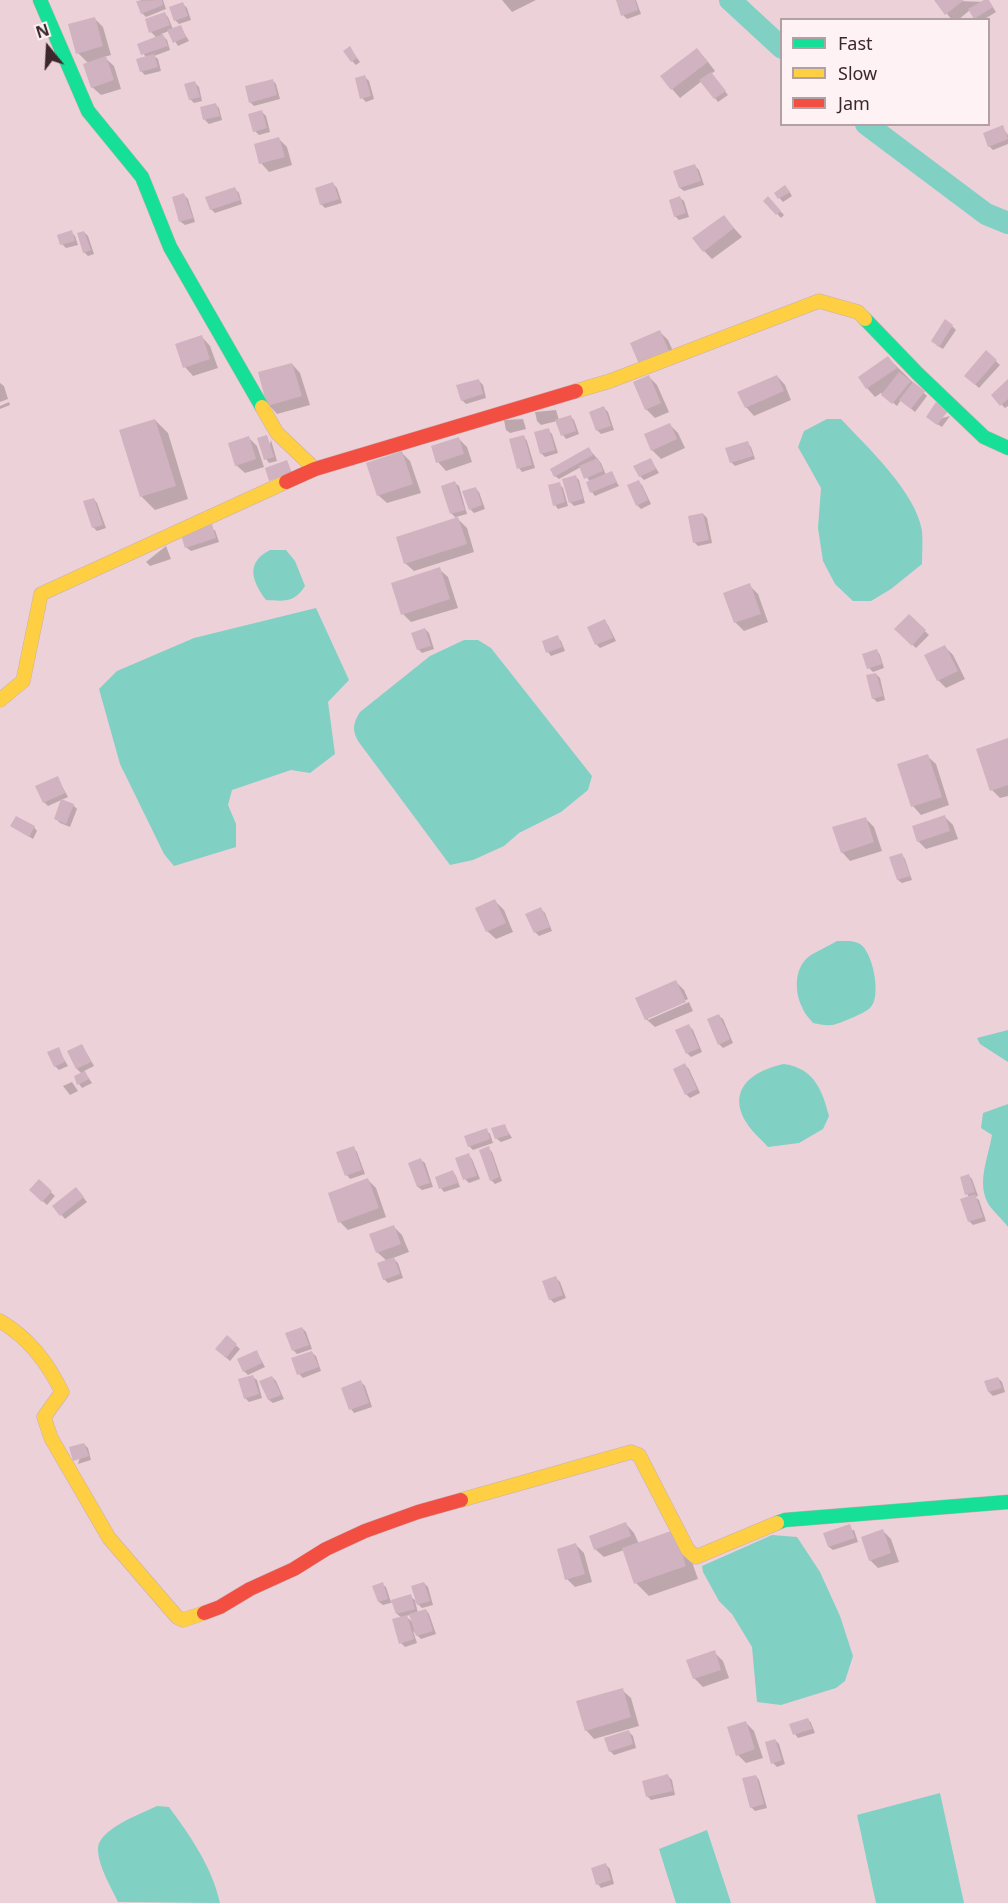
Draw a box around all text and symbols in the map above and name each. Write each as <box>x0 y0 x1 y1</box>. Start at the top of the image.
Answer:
north arrow <box>18 18 78 78</box>
text: N <box>33 18 52 43</box>
legend <box>780 18 990 126</box>
text: Fast <box>838 31 873 55</box>
text: Slow <box>838 61 877 85</box>
text: Jam <box>838 91 870 115</box>

